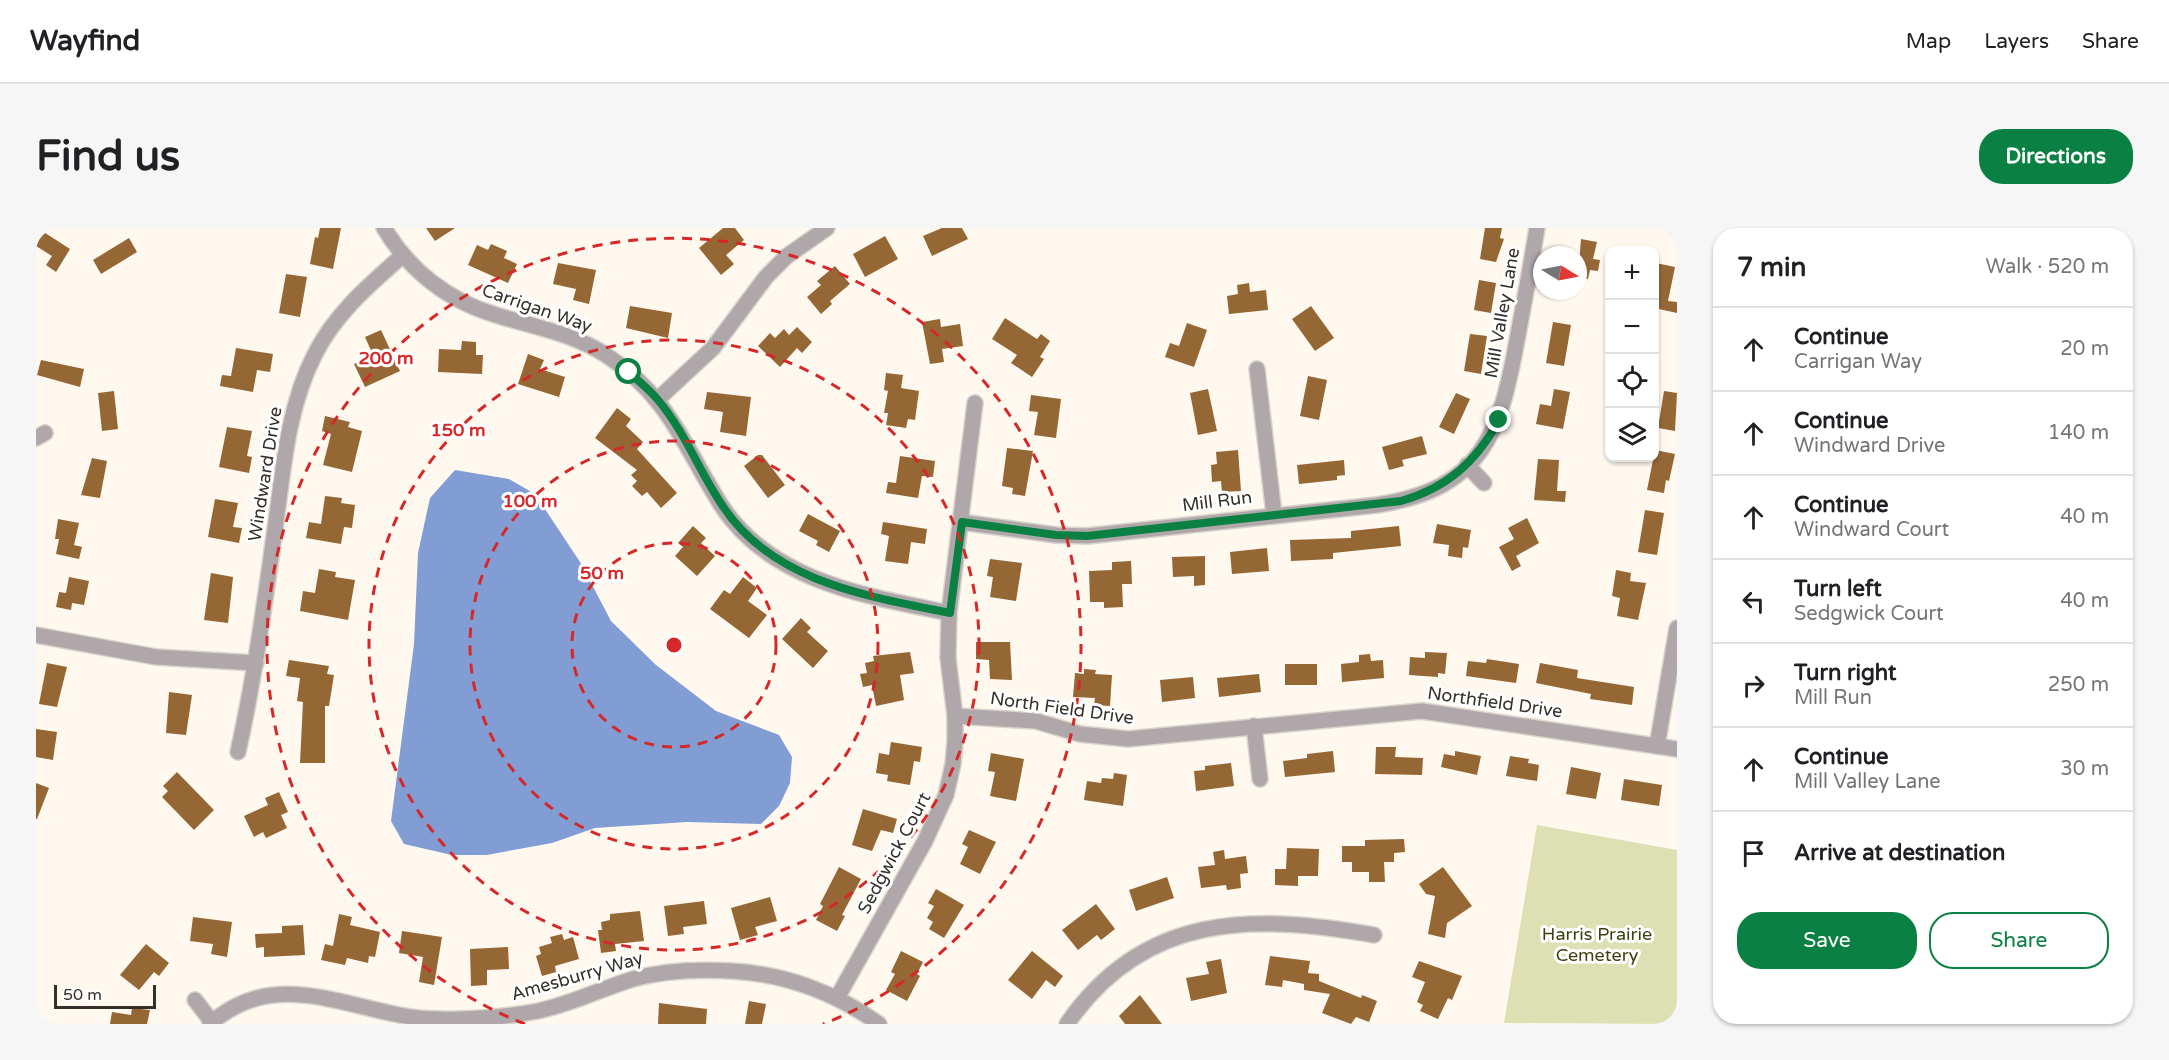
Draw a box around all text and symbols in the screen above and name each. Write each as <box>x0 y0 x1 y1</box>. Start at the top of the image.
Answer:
text: Wayfind <box>30 24 140 58</box>
text: Map <box>1906 29 1951 54</box>
text: Layers <box>1984 29 2049 54</box>
text: Share <box>2082 29 2139 54</box>
button: Directions <box>1979 129 2133 184</box>
text: Find us <box>36 131 180 182</box>
street label: Mill Valley Lane <box>1480 246 1524 380</box>
north arrow <box>1533 246 1587 300</box>
map controls <box>1605 246 1659 462</box>
button: + <box>1605 246 1659 300</box>
text: 7 min <box>1737 252 1806 283</box>
text: Walk · 520 m <box>1986 255 2109 279</box>
street label: Carrigan Way <box>479 279 595 337</box>
button: − <box>1605 300 1659 354</box>
text: Continue <box>1794 324 1889 350</box>
icon: ahead <box>1737 333 1770 366</box>
text: 20 m <box>2060 337 2109 361</box>
text: 200 m <box>358 347 414 369</box>
text: Carrigan Way <box>1794 350 1922 374</box>
button: locate <box>1605 354 1659 408</box>
route start <box>615 358 641 384</box>
street label: Windward Drive <box>243 405 287 543</box>
route end <box>1485 406 1511 432</box>
button: layers <box>1605 408 1659 462</box>
text: Continue <box>1794 408 1889 434</box>
icon: ahead <box>1737 417 1770 450</box>
text: 150 m <box>430 419 486 441</box>
text: 140 m <box>2048 421 2109 445</box>
text: Windward Drive <box>1794 434 1945 458</box>
street label: Mill Run <box>1181 486 1253 516</box>
text: 100 m <box>502 490 558 512</box>
text: Continue <box>1794 492 1889 518</box>
icon: ahead <box>1737 501 1770 534</box>
text: 40 m <box>2060 505 2109 529</box>
text: Windward Court <box>1794 518 1949 542</box>
text: 50 m <box>580 562 624 584</box>
text: Turn left <box>1794 576 1882 602</box>
icon: left <box>1737 585 1770 618</box>
text: 40 m <box>2060 589 2109 613</box>
text: Sedgwick Court <box>1794 602 1944 626</box>
centre of rings <box>664 635 684 655</box>
text: Turn right <box>1794 660 1896 686</box>
icon: right <box>1737 669 1770 702</box>
text: 250 m <box>2048 673 2109 697</box>
street label: Northfield Drive <box>1426 682 1564 722</box>
text: Mill Run <box>1794 686 1872 710</box>
street label: North Field Drive <box>989 687 1135 729</box>
text: Continue <box>1794 744 1889 770</box>
icon: ahead <box>1737 753 1770 786</box>
text: 30 m <box>2060 757 2109 781</box>
text: Mill Valley Lane <box>1794 770 1941 794</box>
street label: Sedgwick Court <box>853 788 935 918</box>
icon: arrive <box>1737 837 1770 870</box>
text: Arrive at destination <box>1794 840 2005 866</box>
button: Save <box>1737 912 1917 969</box>
button: Share <box>1929 912 2109 969</box>
park label: Harris Prairie Cemetery <box>1542 923 1652 966</box>
street label: Amesburry Way <box>508 947 646 1005</box>
scale bar <box>54 982 156 1010</box>
text: 50 m <box>63 985 102 1005</box>

